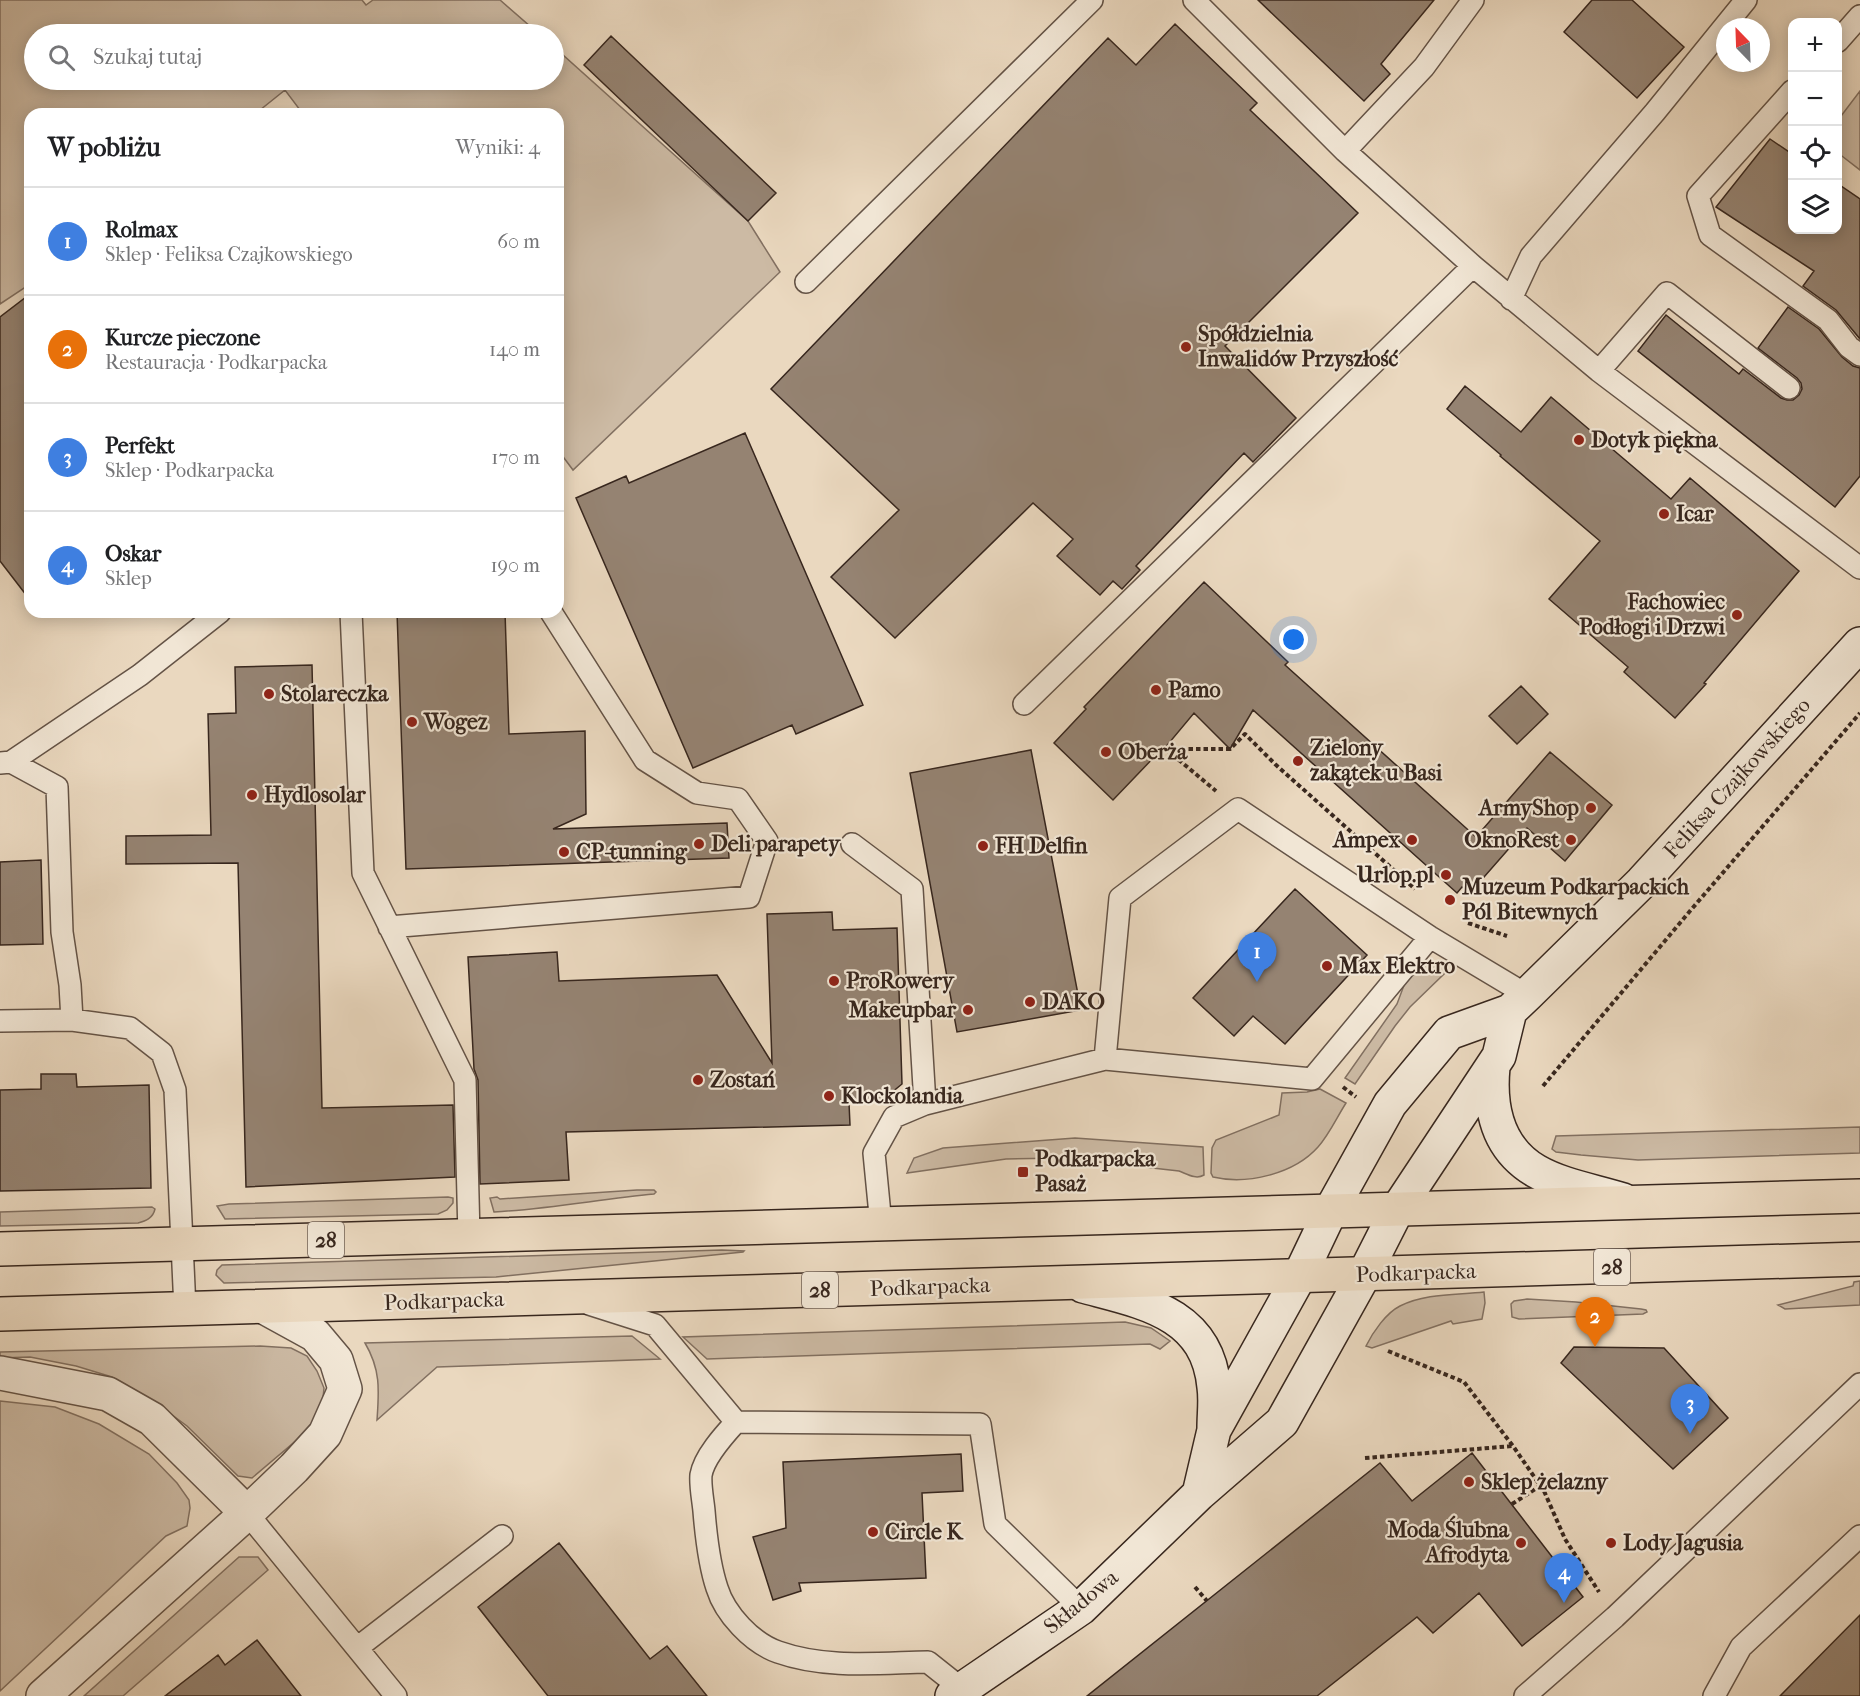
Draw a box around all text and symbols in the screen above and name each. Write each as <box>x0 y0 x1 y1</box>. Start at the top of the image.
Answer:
north arrow <box>1716 18 1770 72</box>
map controls <box>1788 18 1842 234</box>
button: + <box>1788 18 1842 72</box>
search box <box>24 24 564 90</box>
icon: search <box>45 41 78 74</box>
text: Szukaj tutaj <box>93 44 202 70</box>
button: − <box>1788 72 1842 126</box>
button: locate <box>1788 126 1842 180</box>
text: W pobliżu <box>48 132 161 163</box>
text: Wyniki: 4 <box>456 136 540 159</box>
button: layers <box>1788 180 1842 234</box>
text: Rolmax <box>105 217 178 243</box>
text: 1 <box>64 230 71 253</box>
text: 60 m <box>497 230 540 253</box>
text: Sklep · Feliksa Czajkowskiego <box>105 243 353 266</box>
place label: Spółdzielnia Inwalidów Przyszłość <box>1198 321 1399 372</box>
text: Kurcze pieczone <box>105 325 260 351</box>
text: 2 <box>62 338 73 361</box>
text: 140 m <box>489 338 540 361</box>
marker: Spółdzielnia Inwalidów Przyszłość <box>1179 340 1193 354</box>
text: Restauracja · Podkarpacka <box>105 351 327 374</box>
place label: Dotyk piękna <box>1591 427 1718 454</box>
text: Perfekt <box>105 433 175 459</box>
marker: Dotyk piękna <box>1572 433 1586 447</box>
text: 3 <box>63 446 72 469</box>
text: 170 m <box>491 446 540 469</box>
text: Sklep · Podkarpacka <box>105 459 274 482</box>
place label: Icar <box>1676 501 1714 527</box>
marker: Icar <box>1657 507 1671 521</box>
text: Oskar <box>105 541 161 567</box>
text: 4 <box>62 554 73 577</box>
text: 190 m <box>490 554 540 577</box>
text: Sklep <box>105 567 152 590</box>
place label: Fachowiec Podłogi i Drzwi <box>1579 589 1726 640</box>
marker: Fachowiec Podłogi i Drzwi <box>1730 608 1744 622</box>
your location <box>1279 625 1308 654</box>
place label: Pamo <box>1168 677 1221 703</box>
place label: Stolareczka <box>281 681 389 707</box>
marker: Pamo <box>1149 683 1163 697</box>
marker: Stolareczka <box>262 687 276 701</box>
street label: Feliksa Czajkowskiego <box>1658 692 1816 864</box>
place label: Wogez <box>423 709 488 735</box>
marker: Wogez <box>405 715 419 729</box>
place label: Zielony zakątek u Basi <box>1309 735 1443 787</box>
place label: Oberża <box>1118 739 1188 765</box>
marker: Oberża <box>1099 745 1113 759</box>
marker: Zielony zakątek u Basi <box>1291 754 1305 768</box>
place label: Hydlosolar <box>264 782 366 808</box>
marker: Hydlosolar <box>245 788 259 802</box>
place label: ArmyShop <box>1477 795 1579 821</box>
marker: ArmyShop <box>1584 801 1598 815</box>
place label: Ampex <box>1331 827 1401 853</box>
place label: OknoRest <box>1464 827 1560 853</box>
place label: Deli parapety <box>711 831 841 857</box>
place label: FH Delfin <box>994 833 1088 859</box>
marker: Ampex <box>1405 833 1419 847</box>
marker: OknoRest <box>1564 833 1578 847</box>
marker: Deli parapety <box>692 837 706 851</box>
place label: CP-tunning <box>576 839 688 865</box>
marker: FH Delfin <box>976 839 990 853</box>
marker: CP-tunning <box>557 845 571 859</box>
place label: Urlop.pl <box>1356 862 1435 888</box>
marker: Urlop.pl <box>1439 868 1453 882</box>
place label: Muzeum Podkarpackich Pól Bitewnych <box>1461 874 1690 925</box>
marker: Muzeum Podkarpackich Pól Bitewnych <box>1443 893 1457 907</box>
pin: 1 <box>1238 932 1276 982</box>
place label: Max Elektro <box>1338 953 1455 979</box>
marker: Max Elektro <box>1320 959 1334 973</box>
place label: ProRowery <box>846 968 955 994</box>
marker: ProRowery <box>827 974 841 988</box>
place label: DAKO <box>1042 989 1105 1015</box>
marker: DAKO <box>1023 995 1037 1009</box>
place label: Makeupbar <box>848 997 957 1023</box>
marker: Makeupbar <box>961 1003 975 1017</box>
place label: Zostań <box>710 1067 775 1093</box>
marker: Zostań <box>691 1073 705 1087</box>
place label: Klockolandia <box>841 1083 964 1109</box>
marker: Klockolandia <box>822 1089 836 1103</box>
place label: Podkarpacka Pasaż <box>1035 1146 1156 1197</box>
marker: Podkarpacka Pasaż <box>1016 1165 1030 1179</box>
road number: 28 <box>308 1222 344 1258</box>
road number: 28 <box>1594 1249 1630 1285</box>
street label: Podkarpacka <box>1355 1258 1477 1288</box>
road number: 28 <box>802 1272 838 1308</box>
street label: Podkarpacka <box>869 1272 991 1302</box>
street label: Podkarpacka <box>383 1286 505 1316</box>
pin: 2 <box>1576 1298 1614 1347</box>
pin: 3 <box>1670 1384 1710 1434</box>
place label: Sklep żelazny <box>1481 1469 1609 1495</box>
marker: Sklep żelazny <box>1462 1475 1476 1489</box>
place label: Moda Ślubna Afrodyta <box>1386 1515 1510 1568</box>
place label: Circle K <box>885 1519 965 1545</box>
marker: Circle K <box>866 1525 880 1539</box>
place label: Lody Jagusia <box>1623 1530 1744 1556</box>
marker: Moda Ślubna Afrodyta <box>1514 1536 1528 1550</box>
marker: Lody Jagusia <box>1604 1536 1618 1550</box>
pin: 4 <box>1544 1554 1584 1603</box>
street label: Składowa <box>1039 1564 1124 1640</box>

